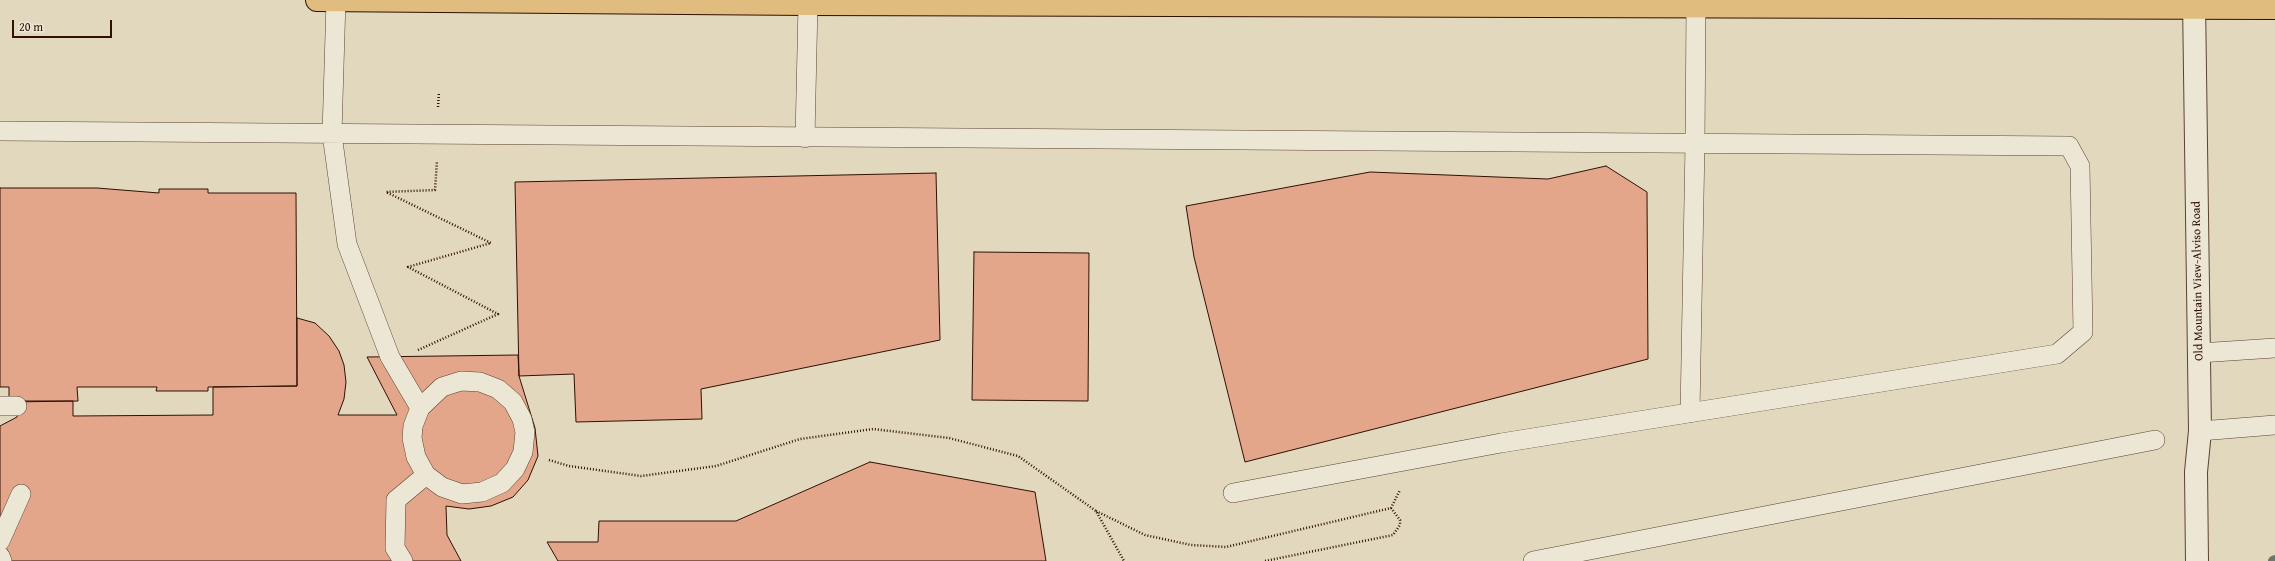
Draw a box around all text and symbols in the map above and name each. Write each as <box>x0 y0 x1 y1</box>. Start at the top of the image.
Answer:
scale bar <box>14 12 114 38</box>
text: 20 m <box>19 18 43 35</box>
street label: Old Mountain View-Alviso Road <box>2189 201 2207 361</box>

